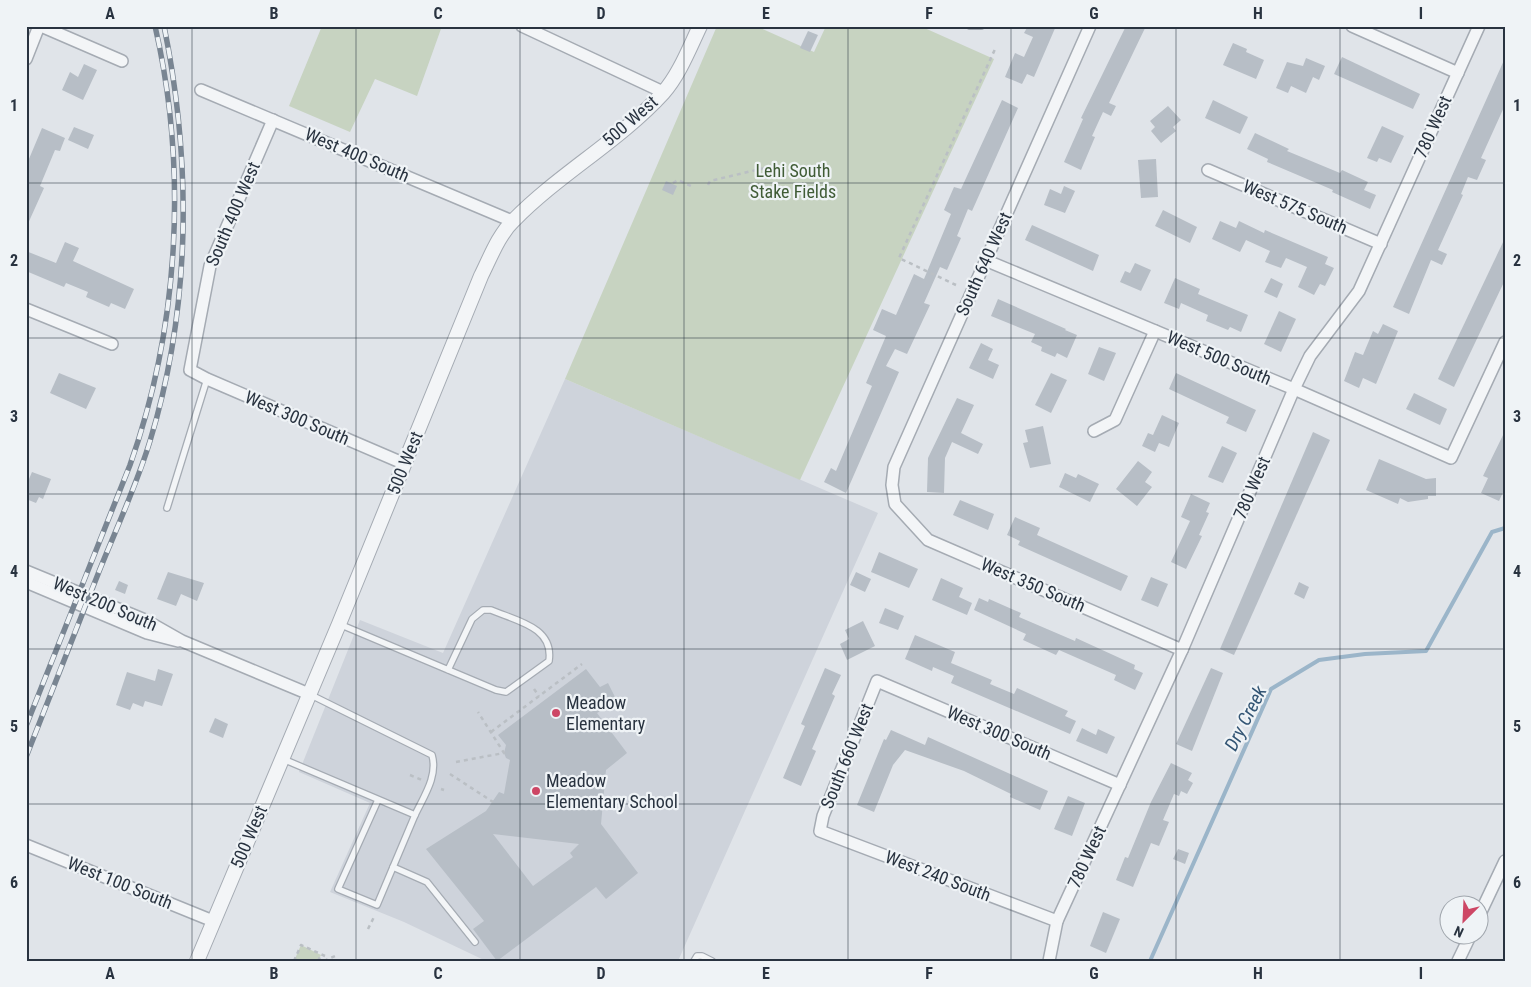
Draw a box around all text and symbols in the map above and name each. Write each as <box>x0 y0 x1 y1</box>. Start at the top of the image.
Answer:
text: A <box>105 4 115 23</box>
text: B <box>270 4 279 23</box>
text: C <box>433 4 443 23</box>
text: D <box>596 4 606 23</box>
text: E <box>762 4 770 23</box>
text: F <box>925 4 933 23</box>
text: G <box>1089 4 1099 23</box>
text: H <box>1253 4 1263 23</box>
text: I <box>1419 4 1423 23</box>
street label: 500 West <box>598 91 662 150</box>
street label: 780 West <box>1409 92 1456 161</box>
text: 1 <box>10 96 18 115</box>
text: 1 <box>1513 96 1521 115</box>
street label: West 400 South <box>302 123 413 186</box>
street label: South 400 West <box>201 158 264 269</box>
park label: Lehi South Stake Fields <box>750 160 836 202</box>
street label: West 575 South <box>1240 175 1351 238</box>
street label: South 640 West <box>951 209 1016 319</box>
text: 2 <box>10 251 18 270</box>
text: 2 <box>1513 251 1521 270</box>
street label: West 500 South <box>1164 326 1275 389</box>
street label: West 300 South <box>242 386 353 449</box>
text: 3 <box>10 407 18 426</box>
text: 3 <box>1513 407 1521 426</box>
street label: 500 West <box>382 428 427 497</box>
street label: 780 West <box>1229 453 1274 522</box>
street label: West 350 South <box>978 553 1089 616</box>
text: 4 <box>10 562 18 581</box>
text: 4 <box>1513 562 1521 581</box>
street label: West 200 South <box>50 572 161 635</box>
water label: Dry Creek <box>1219 681 1272 755</box>
place label: Meadow Elementary <box>566 692 646 734</box>
street label: South 660 West <box>816 700 877 811</box>
street label: West 300 South <box>944 701 1055 764</box>
marker: Meadow Elementary <box>550 707 562 719</box>
text: 5 <box>10 717 18 736</box>
text: 5 <box>1513 717 1521 736</box>
place label: Meadow Elementary School <box>546 770 678 812</box>
marker: Meadow Elementary School <box>530 785 542 797</box>
street label: 500 West <box>226 802 271 871</box>
street label: 780 West <box>1063 822 1110 891</box>
street label: West 240 South <box>882 846 994 905</box>
street label: West 100 South <box>65 852 176 913</box>
text: 6 <box>10 873 18 892</box>
text: 6 <box>1513 873 1521 892</box>
north arrow <box>1438 894 1488 944</box>
text: N <box>1452 923 1466 941</box>
text: A <box>105 964 115 983</box>
text: B <box>270 964 279 983</box>
text: C <box>433 964 443 983</box>
text: D <box>596 964 606 983</box>
text: E <box>762 964 770 983</box>
text: F <box>925 964 933 983</box>
text: G <box>1089 964 1099 983</box>
text: H <box>1253 964 1263 983</box>
text: I <box>1419 964 1423 983</box>

